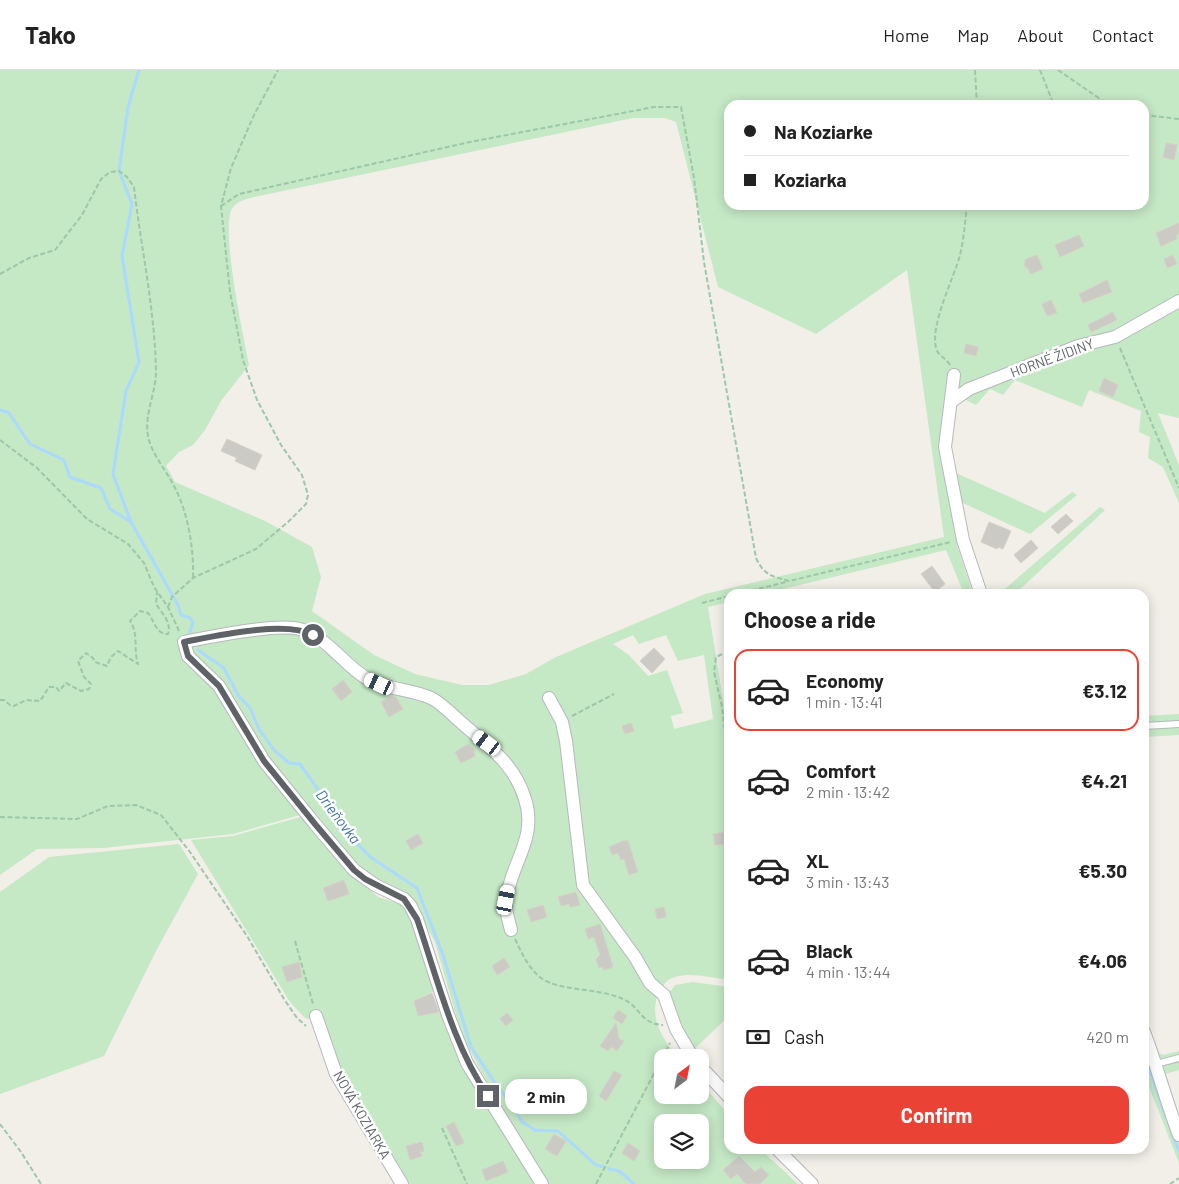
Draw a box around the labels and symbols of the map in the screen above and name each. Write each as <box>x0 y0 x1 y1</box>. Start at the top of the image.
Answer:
street label: HORNÉ ŽIDINY <box>1008 334 1096 381</box>
route start <box>302 624 324 646</box>
car <box>362 671 395 697</box>
car <box>470 728 503 758</box>
water label: Drieňovka <box>313 786 365 847</box>
car <box>495 884 516 916</box>
north arrow <box>654 1049 709 1104</box>
street label: NOVÁ KOZIARKA <box>330 1068 395 1162</box>
callout: 2 min <box>506 1078 588 1114</box>
route end <box>477 1085 499 1107</box>

